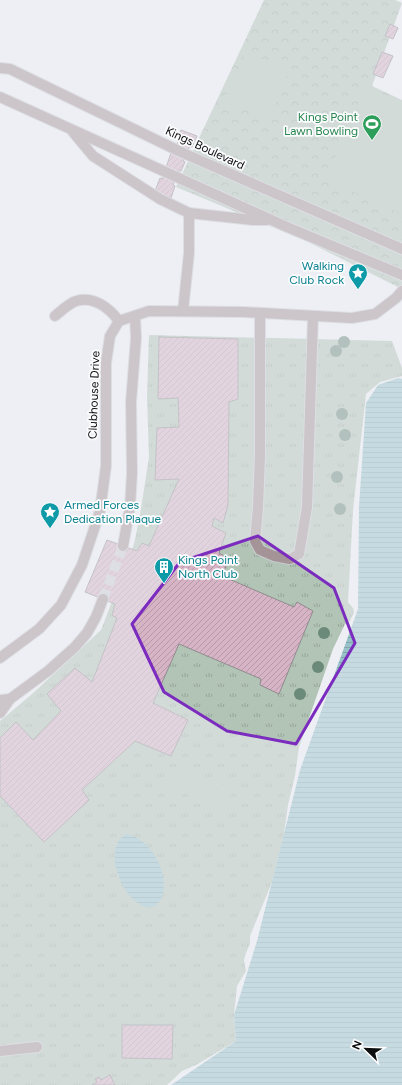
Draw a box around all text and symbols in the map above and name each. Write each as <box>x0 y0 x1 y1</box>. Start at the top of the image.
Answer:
place label: Kings Point Lawn Bowling <box>284 110 358 138</box>
sports icon: Kings Point Lawn Bowling <box>361 113 383 141</box>
street label: Kings Boulevard <box>163 124 247 172</box>
place label: Walking Club Rock <box>289 259 344 287</box>
place icon: Walking Club Rock <box>347 262 369 290</box>
street label: Clubhouse Drive <box>85 350 103 439</box>
place label: Armed Forces Dedication Plaque <box>64 498 162 526</box>
place icon: Armed Forces Dedication Plaque <box>39 501 61 529</box>
place label: Kings Point North Club <box>178 553 239 581</box>
building icon: Kings Point North Club <box>153 556 175 584</box>
north arrow <box>346 1029 386 1069</box>
text: N <box>350 1039 365 1052</box>

